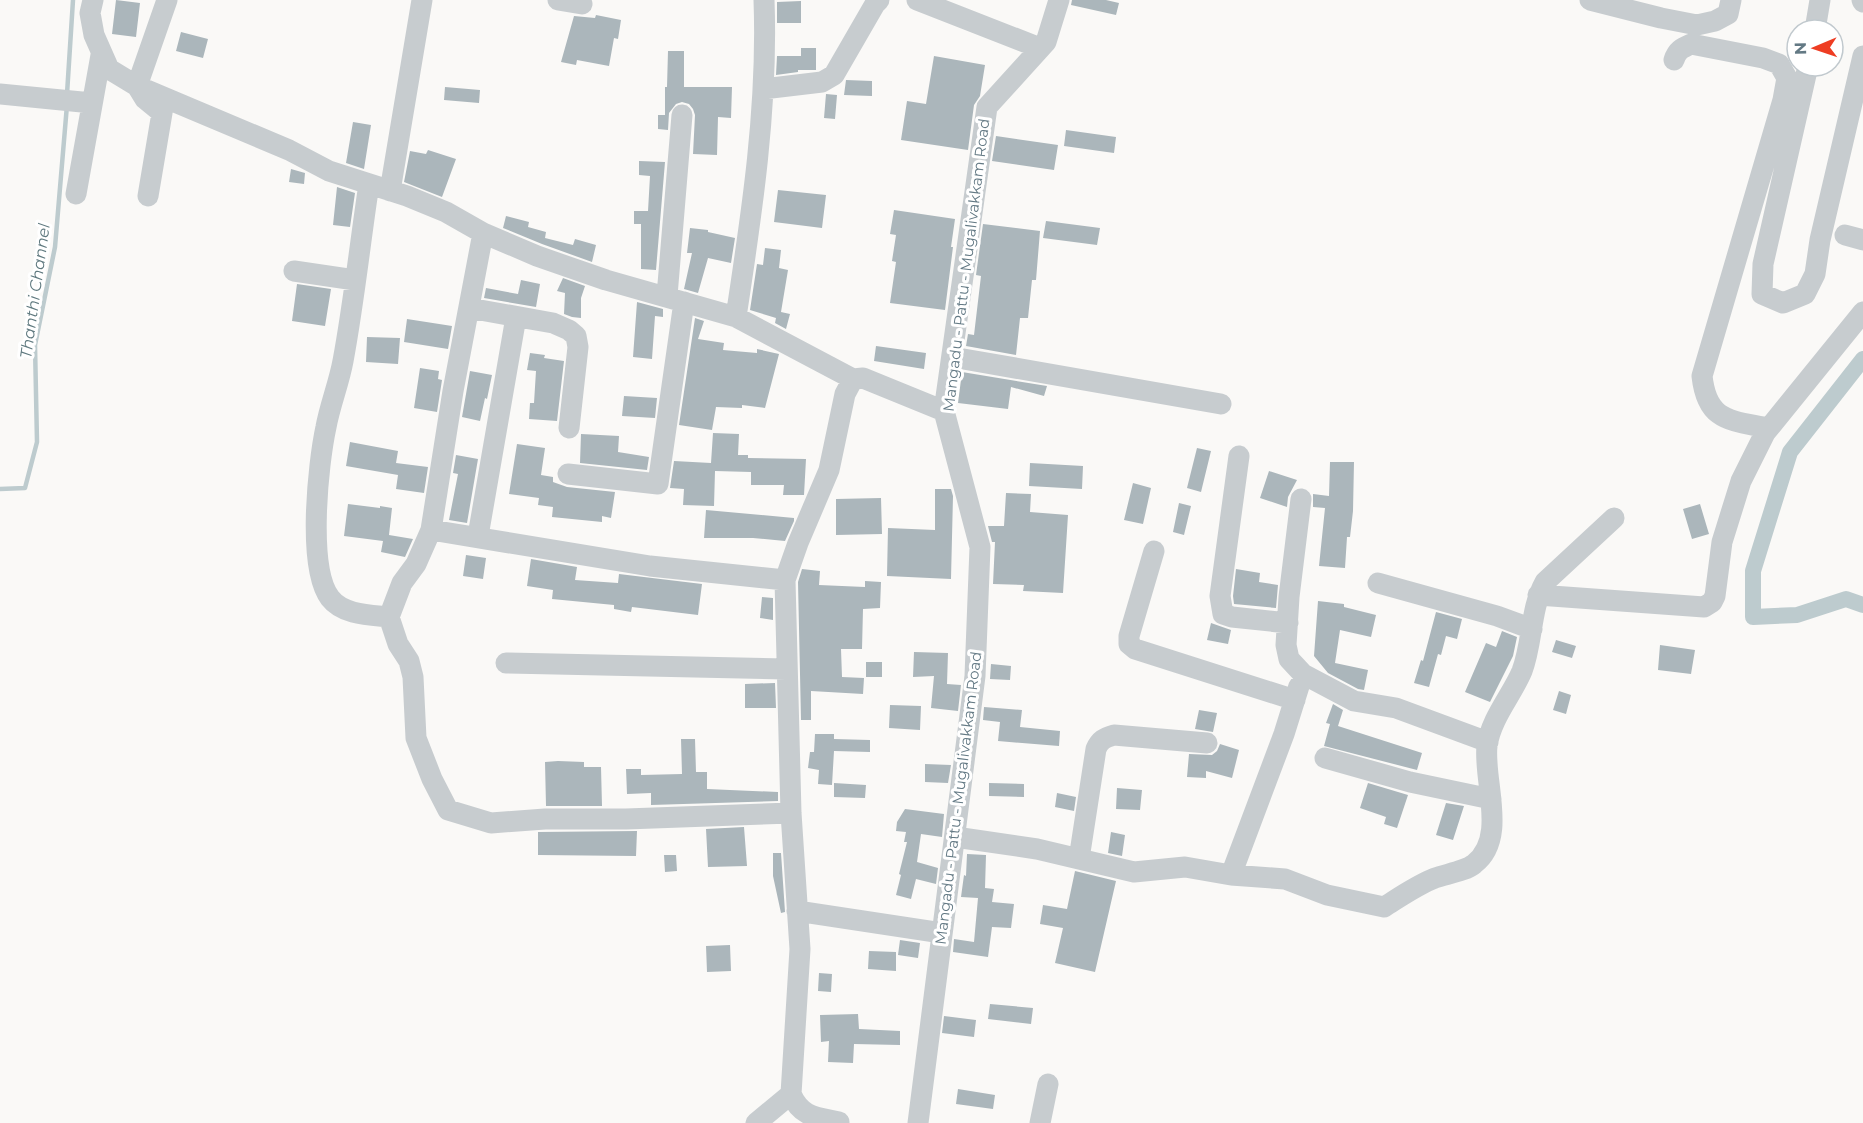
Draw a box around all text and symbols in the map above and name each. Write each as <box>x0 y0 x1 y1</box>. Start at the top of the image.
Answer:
north arrow <box>1785 18 1845 78</box>
text: N <box>1791 42 1810 55</box>
street label: Mangadu - Pattu - Mugalivakkam Road <box>939 117 993 413</box>
water label: Thanthi Channel <box>16 222 54 360</box>
street label: Mangadu - Pattu - Mugalivakkam Road <box>931 650 985 946</box>

